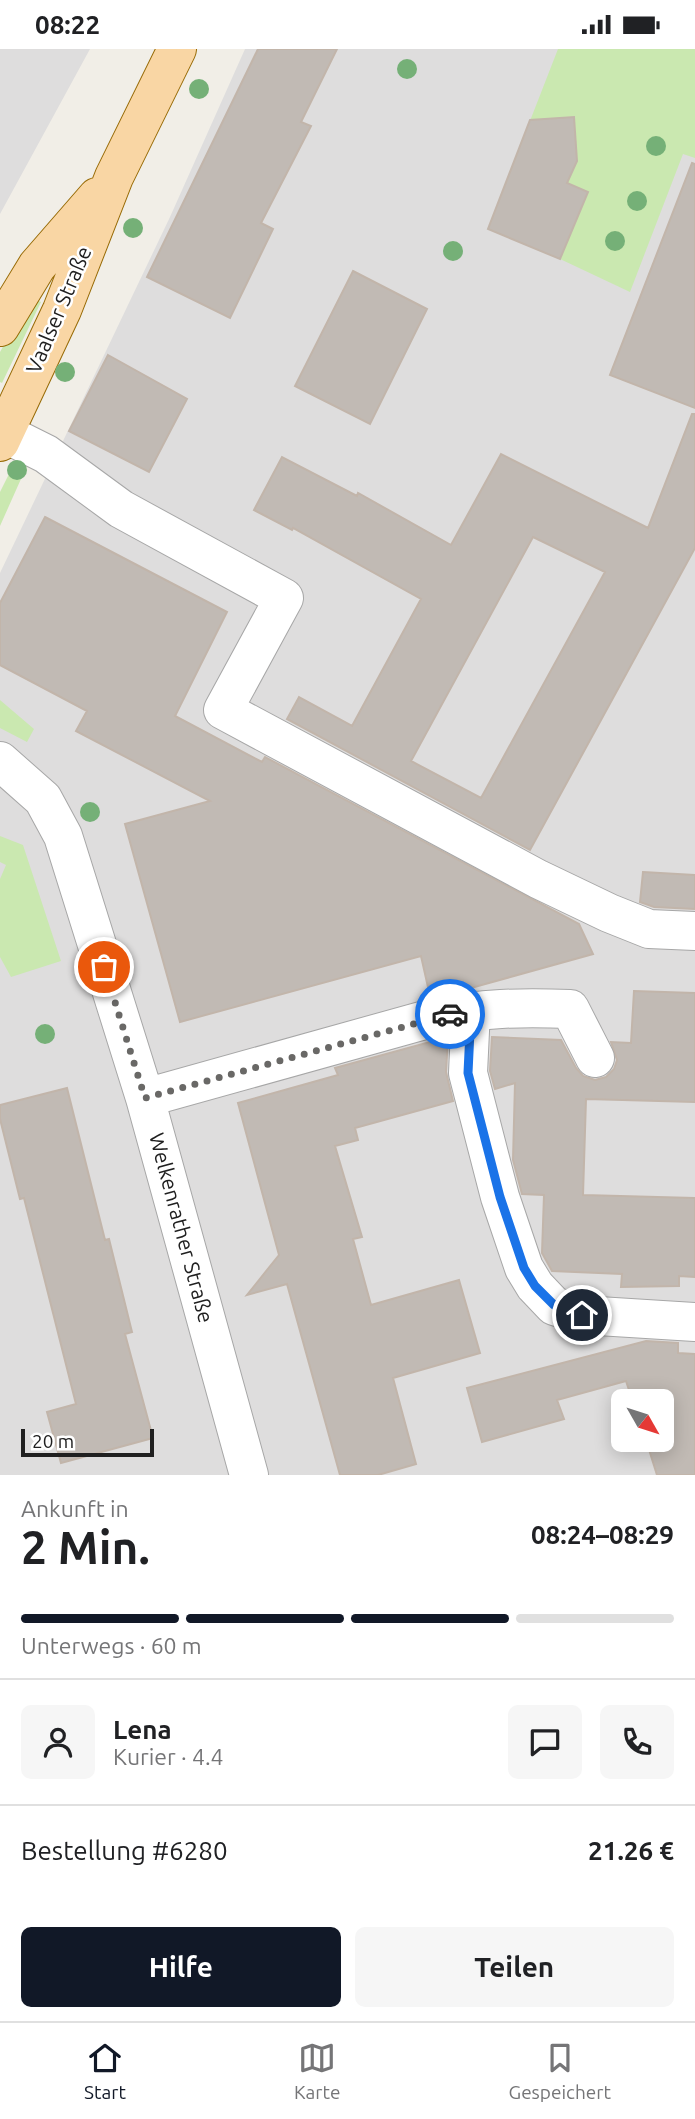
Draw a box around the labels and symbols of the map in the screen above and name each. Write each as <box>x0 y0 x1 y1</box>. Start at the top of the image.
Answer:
street label: Vaalser Straße <box>21 242 96 377</box>
pin <box>74 937 134 997</box>
courier <box>415 979 485 1049</box>
street label: Welkenrather Straße <box>145 1130 219 1325</box>
pin <box>552 1285 612 1345</box>
north arrow <box>611 1389 674 1453</box>
scale bar <box>21 1426 154 1458</box>

